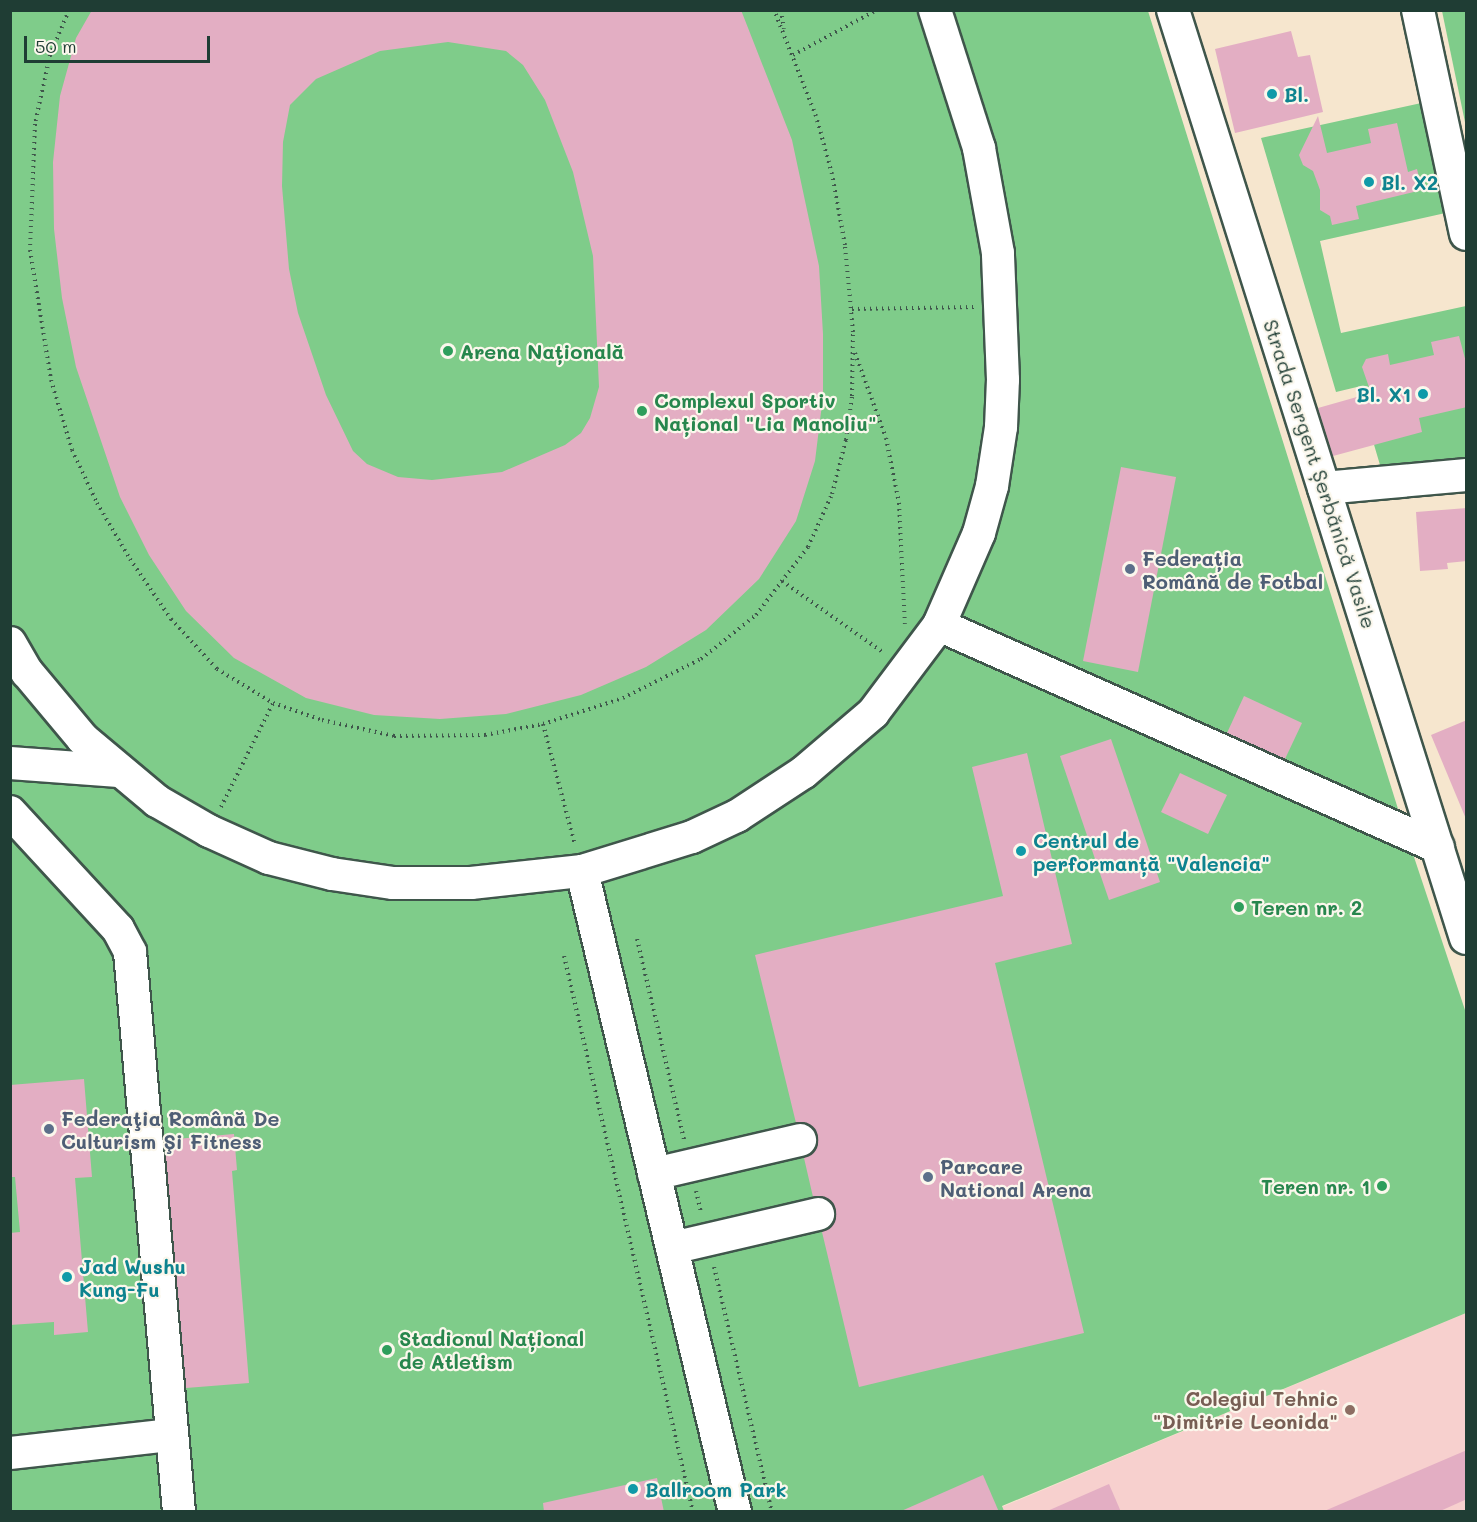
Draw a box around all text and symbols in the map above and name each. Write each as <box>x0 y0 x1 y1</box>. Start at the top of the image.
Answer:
scale bar <box>27 24 213 62</box>
text: 50 m <box>35 34 77 58</box>
place label: Bl. <box>1284 82 1309 106</box>
marker: Bl. <box>1265 87 1279 101</box>
place label: Bl. X2 <box>1381 170 1438 194</box>
marker: Bl. X2 <box>1362 175 1376 189</box>
street label: Strada Sergent Șerbănică Vasile <box>1259 317 1381 631</box>
place label: Arena Națională <box>460 339 624 363</box>
marker: Arena Națională <box>441 344 455 358</box>
place label: Bl. X1 <box>1356 382 1411 406</box>
marker: Bl. X1 <box>1416 387 1430 401</box>
place label: Complexul Sportiv Național "Lia Manoliu" <box>654 388 877 435</box>
marker: Complexul Sportiv Național "Lia Manoliu" <box>635 404 649 418</box>
place label: Federația Română de Fotbal <box>1142 546 1323 593</box>
marker: Federația Română de Fotbal <box>1123 562 1137 576</box>
place label: Centrul de performanță "Valencia" <box>1033 828 1270 875</box>
marker: Centrul de performanță "Valencia" <box>1014 844 1028 858</box>
place label: Teren nr. 2 <box>1251 895 1362 919</box>
marker: Teren nr. 2 <box>1232 900 1246 914</box>
place label: Federaţia Română De Culturism Şi Fitness <box>61 1106 279 1153</box>
marker: Federaţia Română De Culturism Şi Fitness <box>42 1122 56 1136</box>
place label: Parcare National Arena <box>940 1154 1092 1201</box>
marker: Parcare National Arena <box>921 1170 935 1184</box>
place label: Teren nr. 1 <box>1261 1174 1370 1198</box>
marker: Teren nr. 1 <box>1375 1179 1389 1193</box>
place label: Jad Wushu Kung-Fu <box>79 1254 186 1301</box>
marker: Jad Wushu Kung-Fu <box>60 1270 74 1284</box>
place label: Stadionul Național de Atletism <box>399 1326 584 1373</box>
marker: Stadionul Național de Atletism <box>380 1343 394 1357</box>
place label: Colegiul Tehnic "Dimitrie Leonida" <box>1153 1386 1338 1433</box>
marker: Colegiul Tehnic "Dimitrie Leonida" <box>1343 1403 1357 1417</box>
place label: Ballroom Park <box>645 1477 786 1501</box>
marker: Ballroom Park <box>626 1482 640 1496</box>

